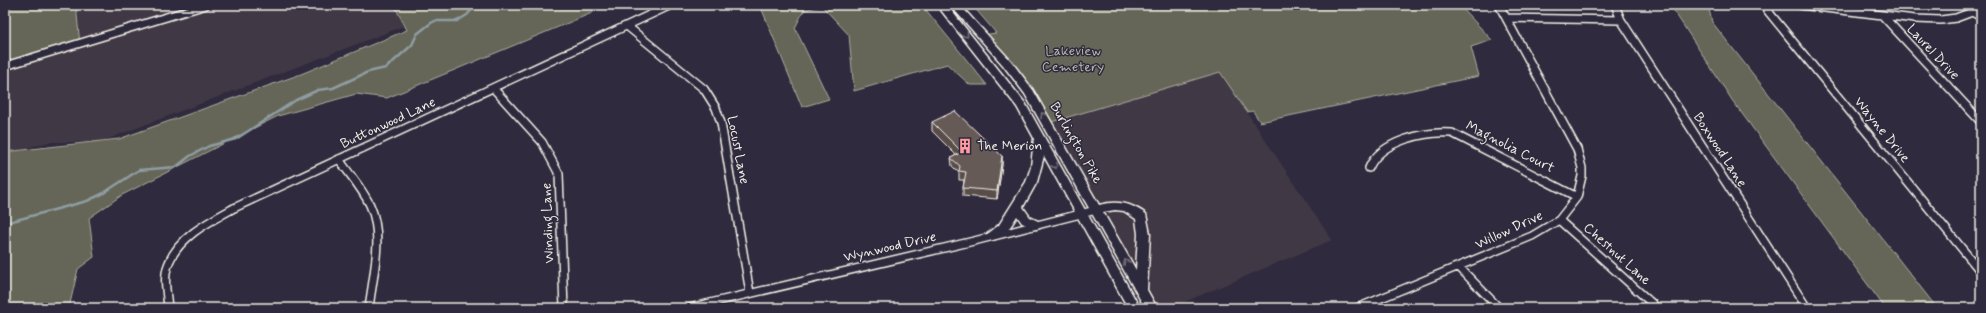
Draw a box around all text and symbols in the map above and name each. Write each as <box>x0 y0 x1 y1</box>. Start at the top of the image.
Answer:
street label: Laurel Drive <box>1903 20 1963 84</box>
one-way arrow <box>961 31 968 38</box>
park label: Lakeview Cemetery <box>1042 42 1104 76</box>
street label: Buttonwood Lane <box>337 93 439 153</box>
street label: Wayne Drive <box>1850 93 1914 167</box>
street label: Burlington Pike <box>1044 99 1107 188</box>
street label: Boxwood Lane <box>1689 109 1751 191</box>
one-way arrow <box>1040 112 1047 119</box>
street label: Locust Lane <box>723 114 753 186</box>
street label: Magnolia Court <box>1462 117 1558 179</box>
building icon: The Merion <box>956 137 974 155</box>
place label: The Merion <box>977 137 1042 155</box>
one-way arrow <box>1050 162 1057 169</box>
street label: Winding Lane <box>538 182 560 264</box>
street label: Willow Drive <box>1472 206 1546 254</box>
street label: Chestnut Lane <box>1579 219 1655 289</box>
street label: Wynwood Drive <box>842 228 938 266</box>
one-way arrow <box>1123 259 1130 266</box>

